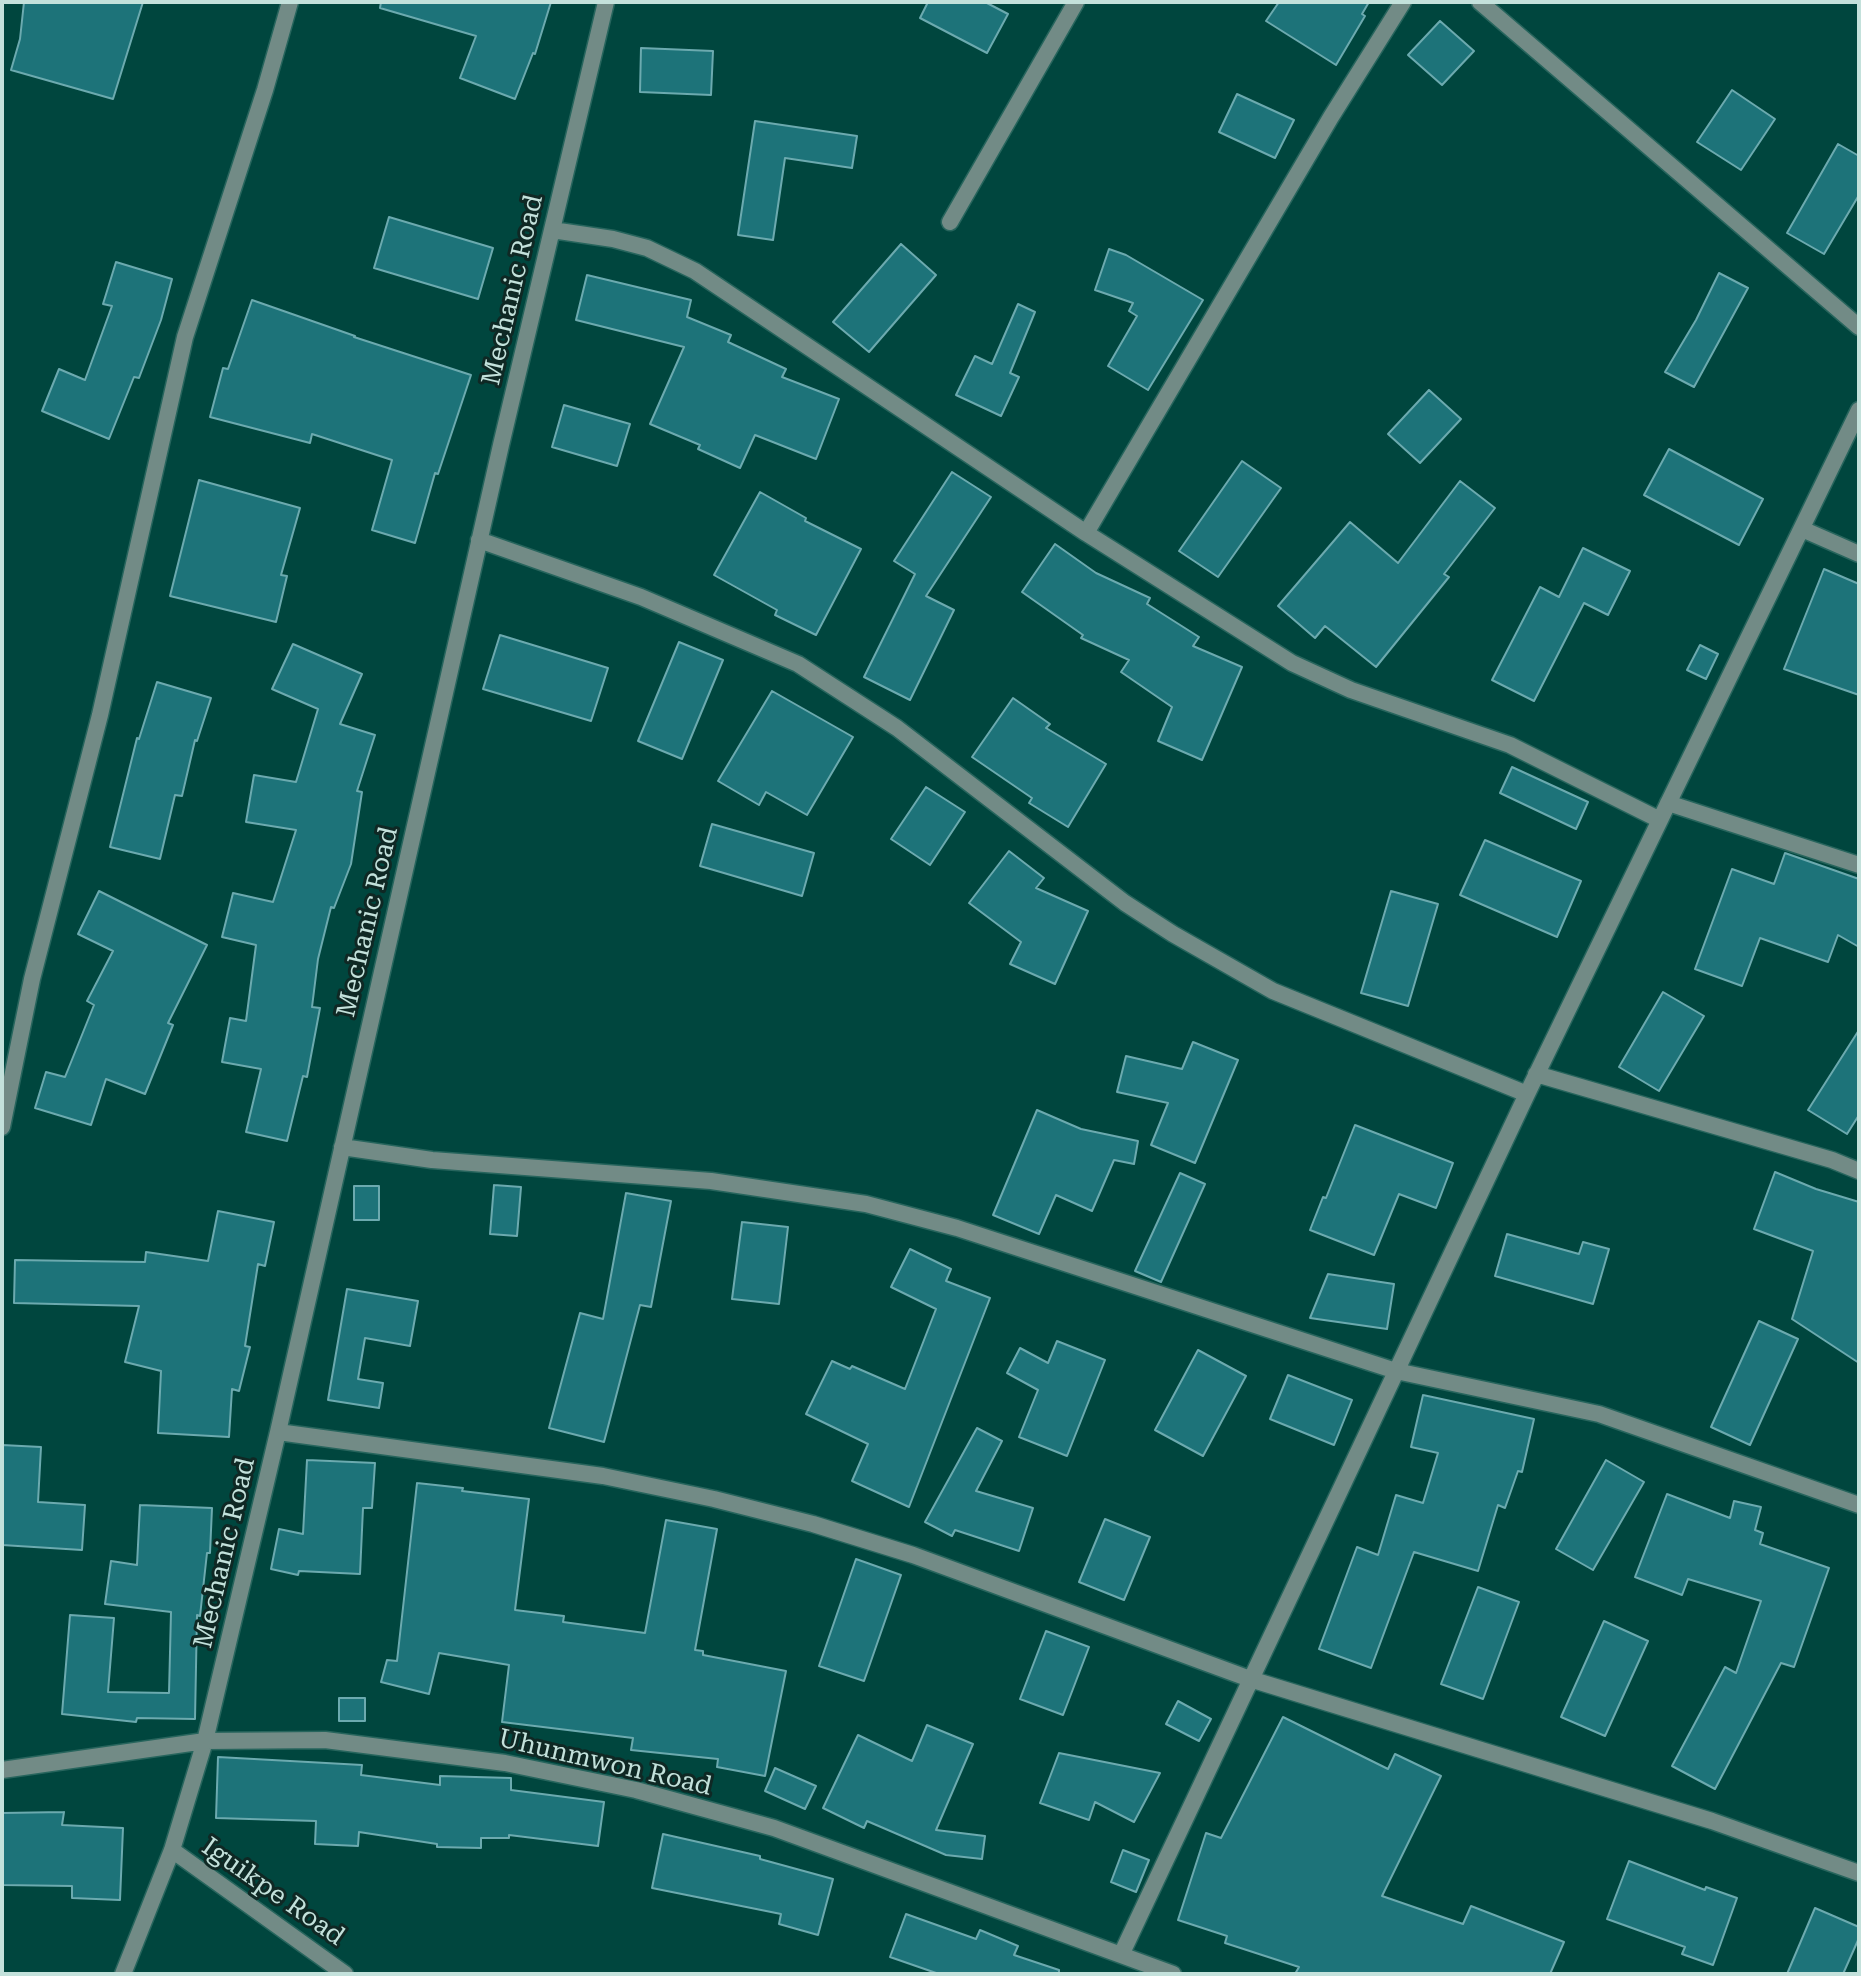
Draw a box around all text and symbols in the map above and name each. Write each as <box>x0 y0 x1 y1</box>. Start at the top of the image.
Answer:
street label: Mechanic Road <box>476 192 550 388</box>
street label: Mechanic Road <box>331 824 405 1020</box>
street label: Mechanic Road <box>188 1455 262 1651</box>
street label: Uhunmwon Road <box>495 1723 715 1803</box>
street label: Iguikpe Road <box>196 1831 350 1953</box>

